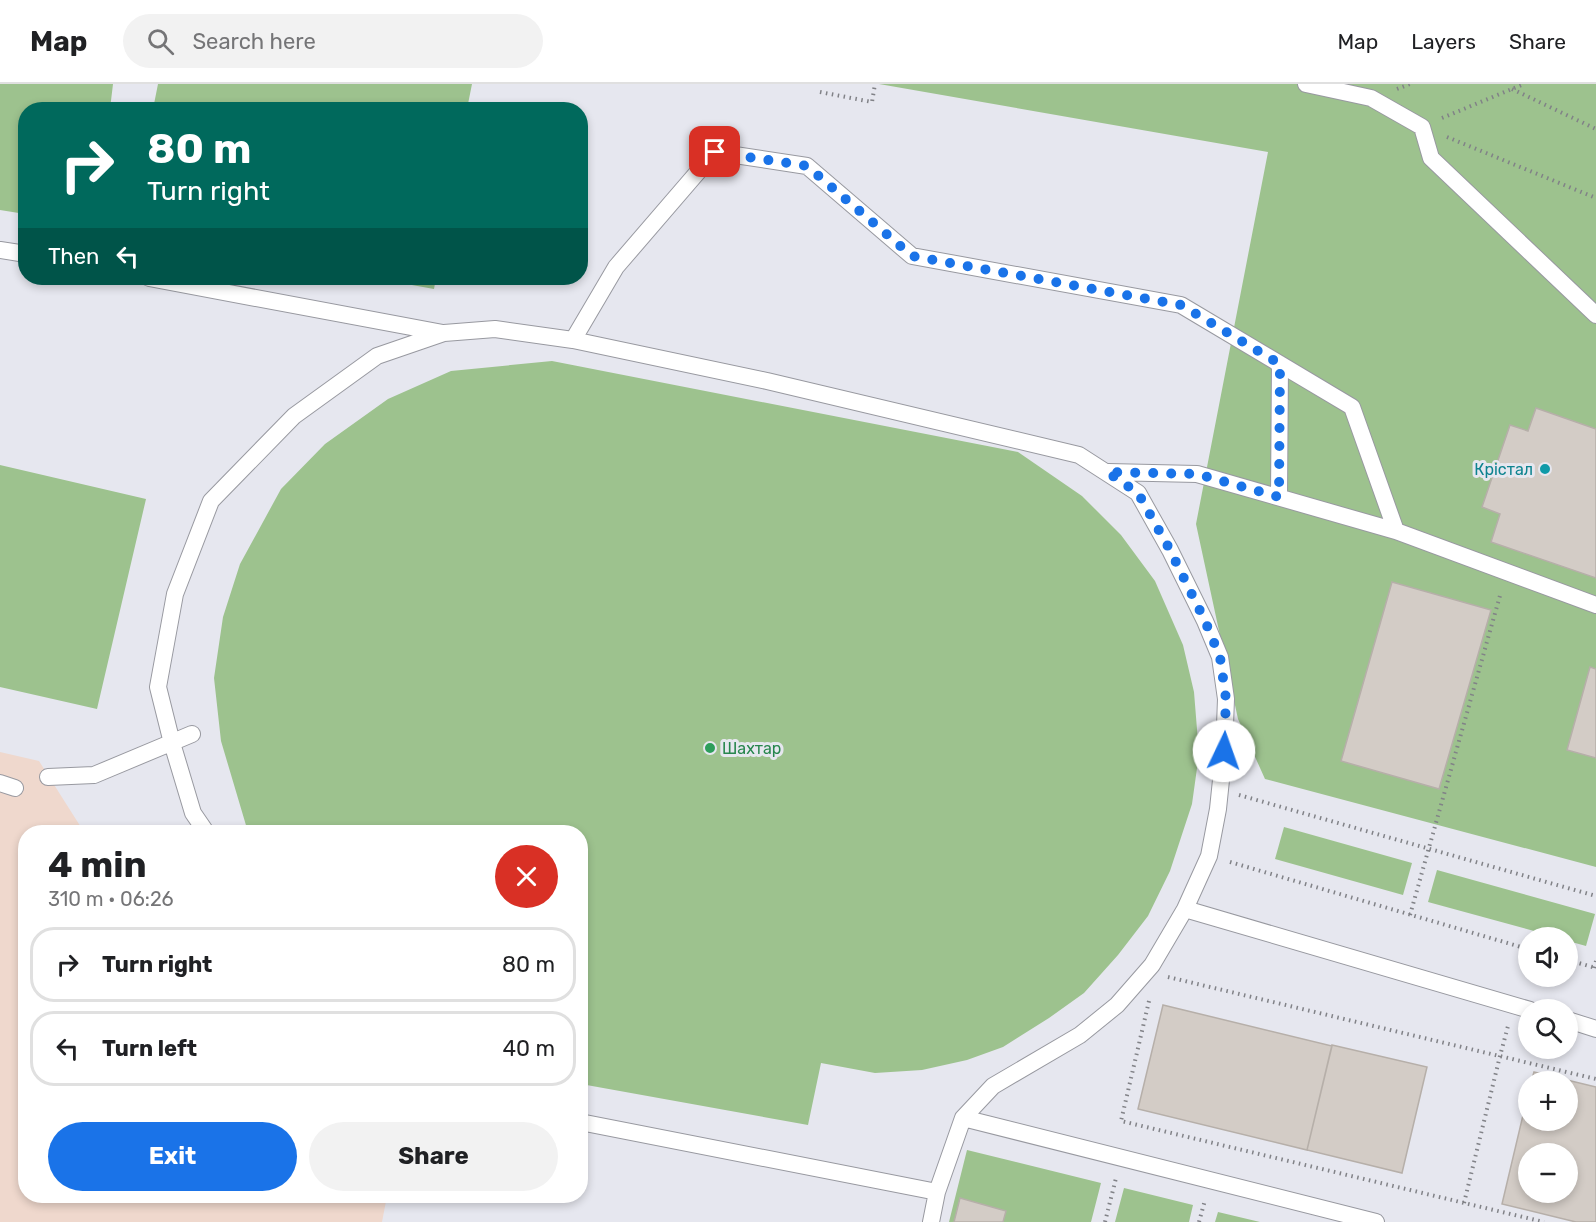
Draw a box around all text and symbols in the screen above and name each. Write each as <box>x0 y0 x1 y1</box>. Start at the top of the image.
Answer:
search box <box>123 14 543 68</box>
text: Map <box>30 25 87 58</box>
icon: search <box>144 25 177 58</box>
text: Search here <box>192 28 316 55</box>
text: Map <box>1337 29 1378 54</box>
text: Layers <box>1411 29 1476 54</box>
text: Share <box>1509 29 1566 54</box>
text: 80 m <box>147 124 251 174</box>
icon: right <box>48 126 126 204</box>
pin <box>689 126 740 177</box>
icon: arrive <box>698 135 731 168</box>
text: Turn right <box>147 175 270 207</box>
icon: left <box>111 240 144 273</box>
text: Then <box>48 243 99 270</box>
place label: Крістал <box>1474 460 1533 479</box>
marker: Крістал <box>1538 462 1552 476</box>
position arrow <box>1192 719 1256 783</box>
place label: Шахтар <box>722 739 781 758</box>
marker: Шахтар <box>703 741 717 755</box>
text: 4 min <box>48 843 147 886</box>
button: close <box>495 845 558 908</box>
text: 310 m · 06:26 <box>48 887 174 911</box>
map controls <box>1518 927 1578 1203</box>
button: sound <box>1518 927 1578 987</box>
icon: right <box>51 948 84 981</box>
text: Turn right <box>102 951 212 978</box>
text: 80 m <box>502 951 555 978</box>
button: search <box>1518 999 1578 1059</box>
icon: left <box>51 1032 84 1065</box>
text: Turn left <box>102 1035 197 1062</box>
text: 40 m <box>502 1035 555 1062</box>
button: + <box>1518 1071 1578 1131</box>
button: Exit <box>48 1122 297 1191</box>
button: Share <box>309 1122 558 1191</box>
button: − <box>1518 1143 1578 1203</box>

